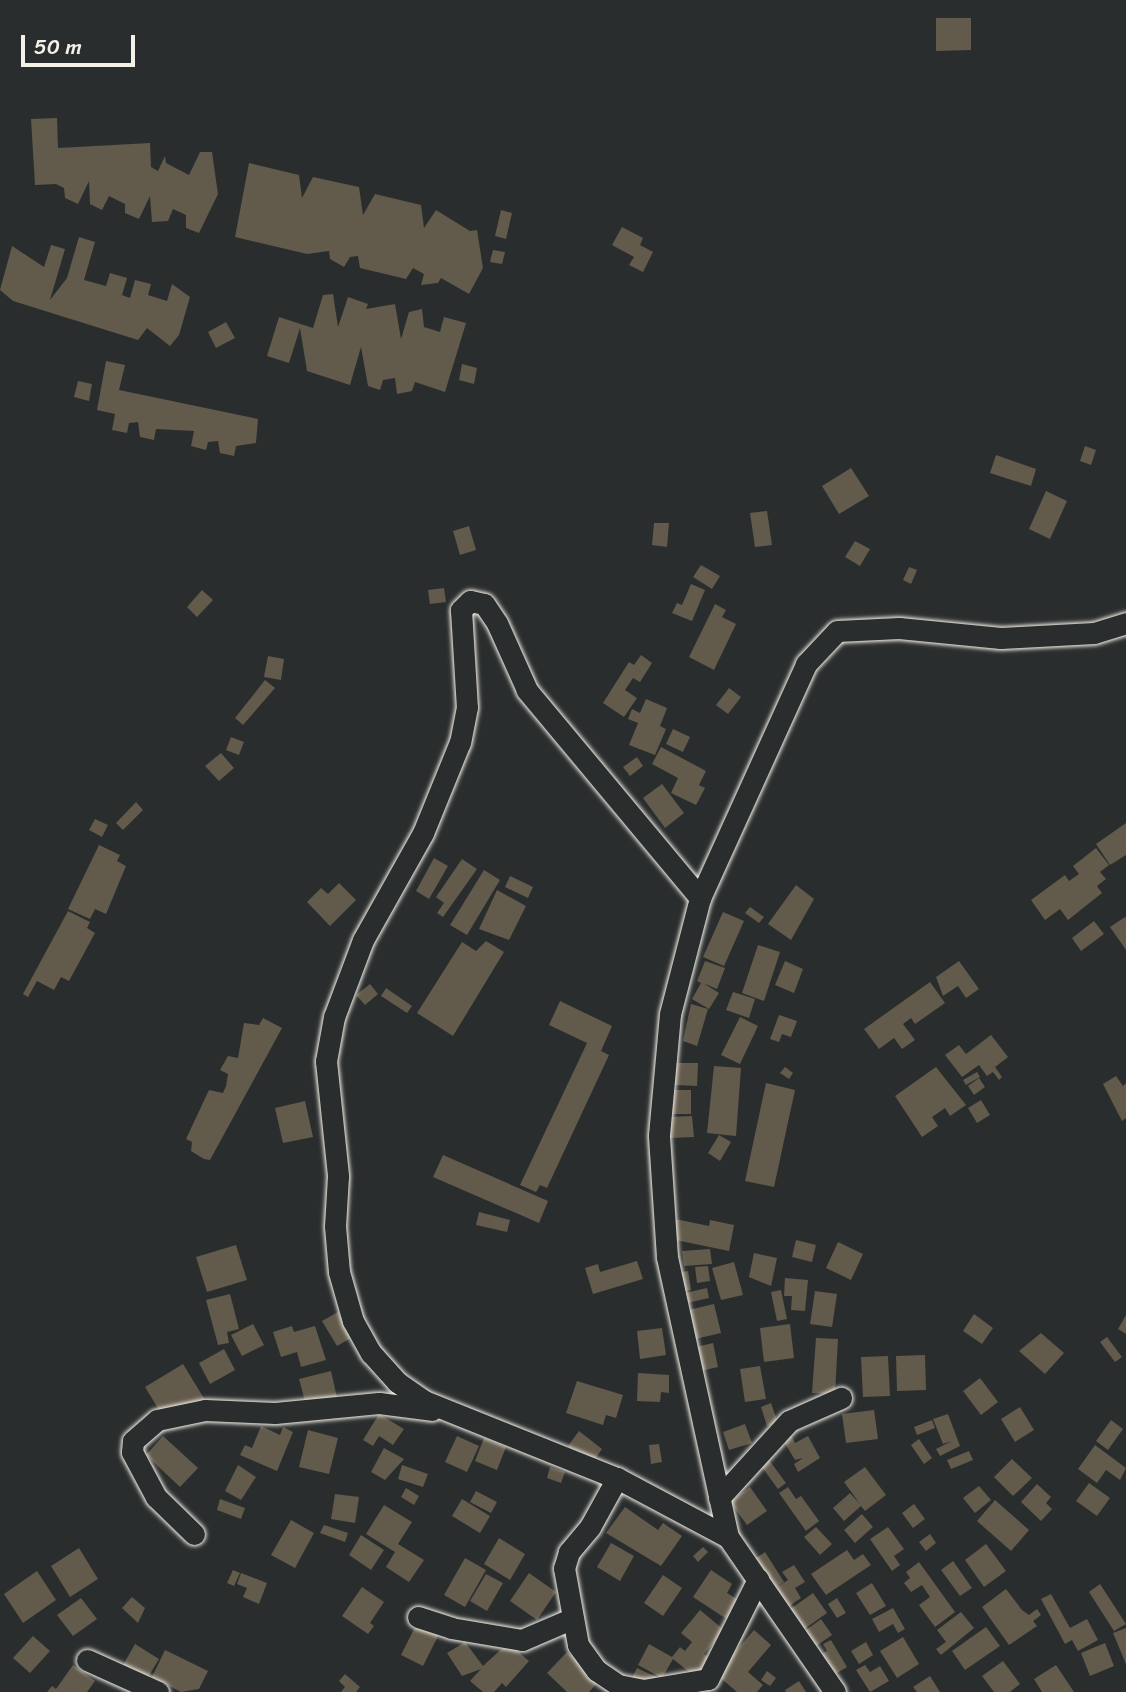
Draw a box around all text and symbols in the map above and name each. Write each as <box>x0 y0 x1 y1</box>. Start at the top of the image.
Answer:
scale bar <box>24 21 138 65</box>
text: 50 m <box>34 28 82 66</box>

